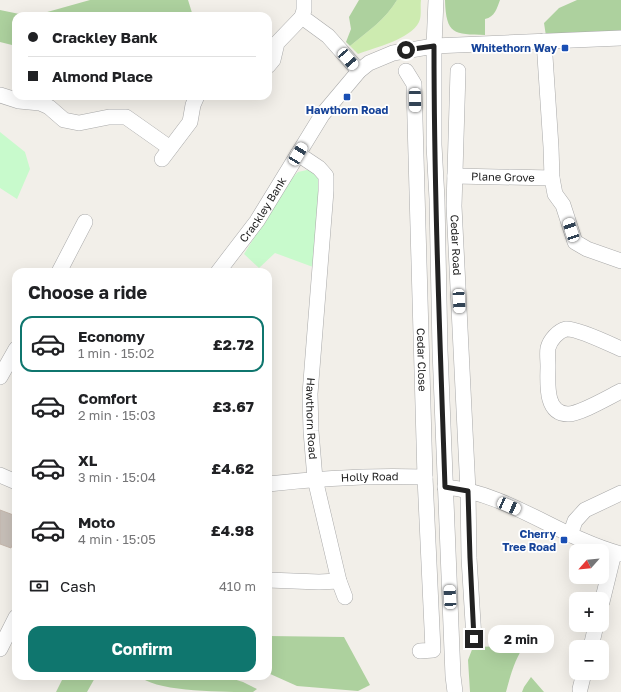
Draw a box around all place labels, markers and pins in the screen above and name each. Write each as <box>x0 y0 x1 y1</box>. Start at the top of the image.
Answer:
place label: Whitethorn Way <box>471 41 557 54</box>
marker: Whitethorn Way <box>560 43 570 53</box>
marker: Hawthorn Road <box>342 92 352 102</box>
place label: Hawthorn Road <box>306 103 388 116</box>
place label: Cherry Tree Road <box>502 527 556 553</box>
marker: Cherry Tree Road <box>559 535 569 545</box>

